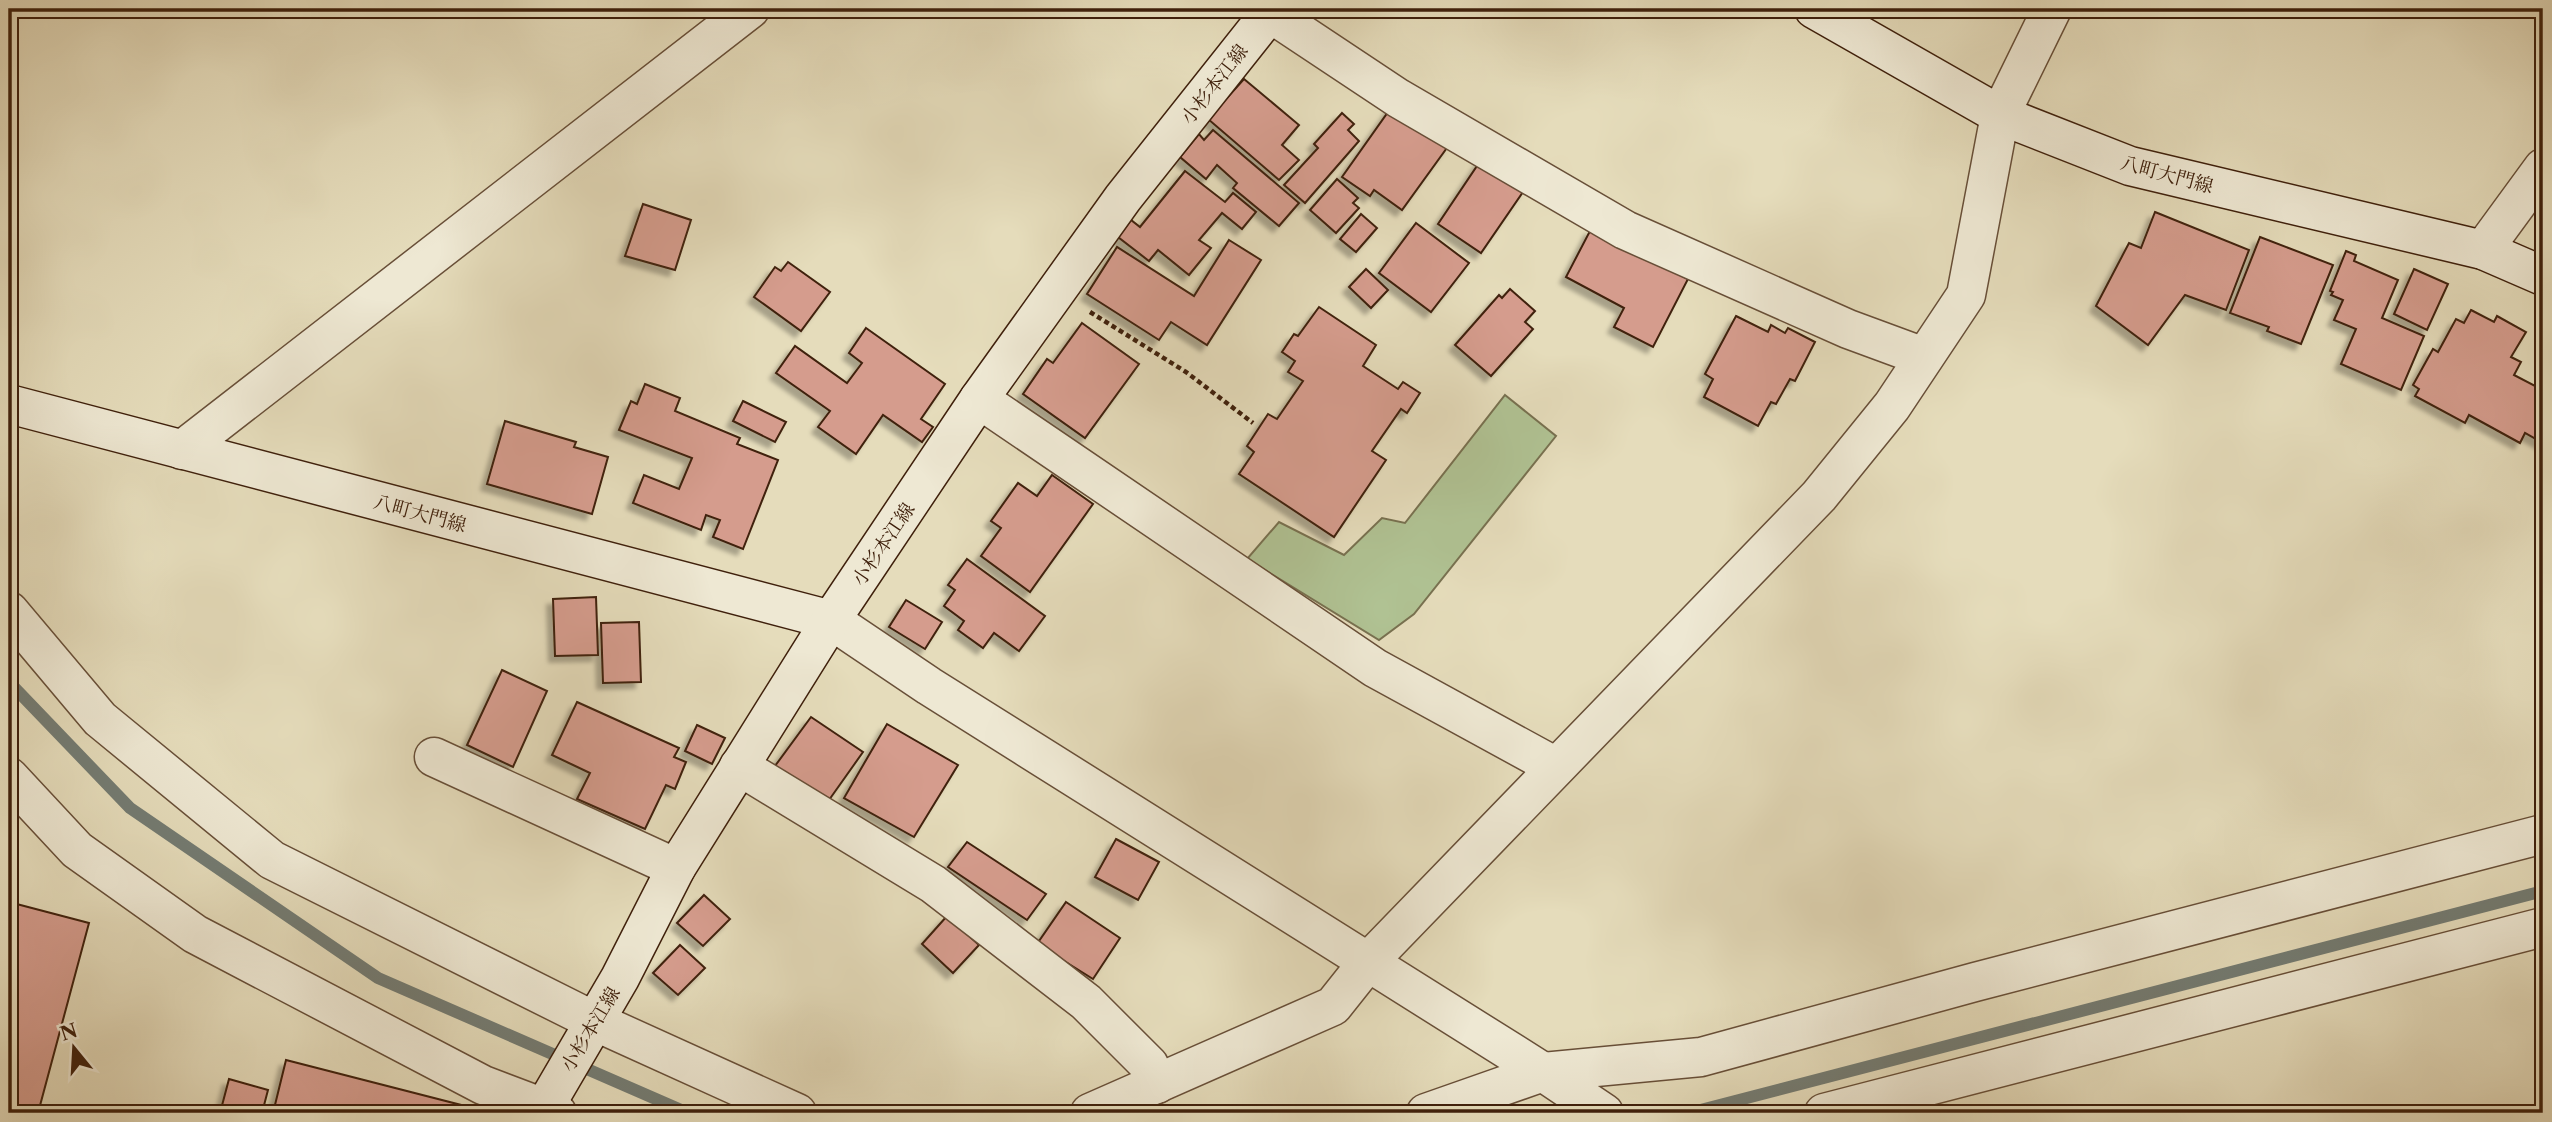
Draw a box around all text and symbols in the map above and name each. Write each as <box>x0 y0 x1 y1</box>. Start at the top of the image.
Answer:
street label: 小杉本江線 <box>1176 40 1253 129</box>
street label: 八町大門線 <box>2118 151 2216 198</box>
street label: 八町大門線 <box>371 490 469 537</box>
street label: 小杉本江線 <box>847 498 920 590</box>
street label: 小杉本江線 <box>556 983 625 1076</box>
north arrow <box>38 1014 108 1084</box>
text: N <box>57 1019 80 1046</box>

